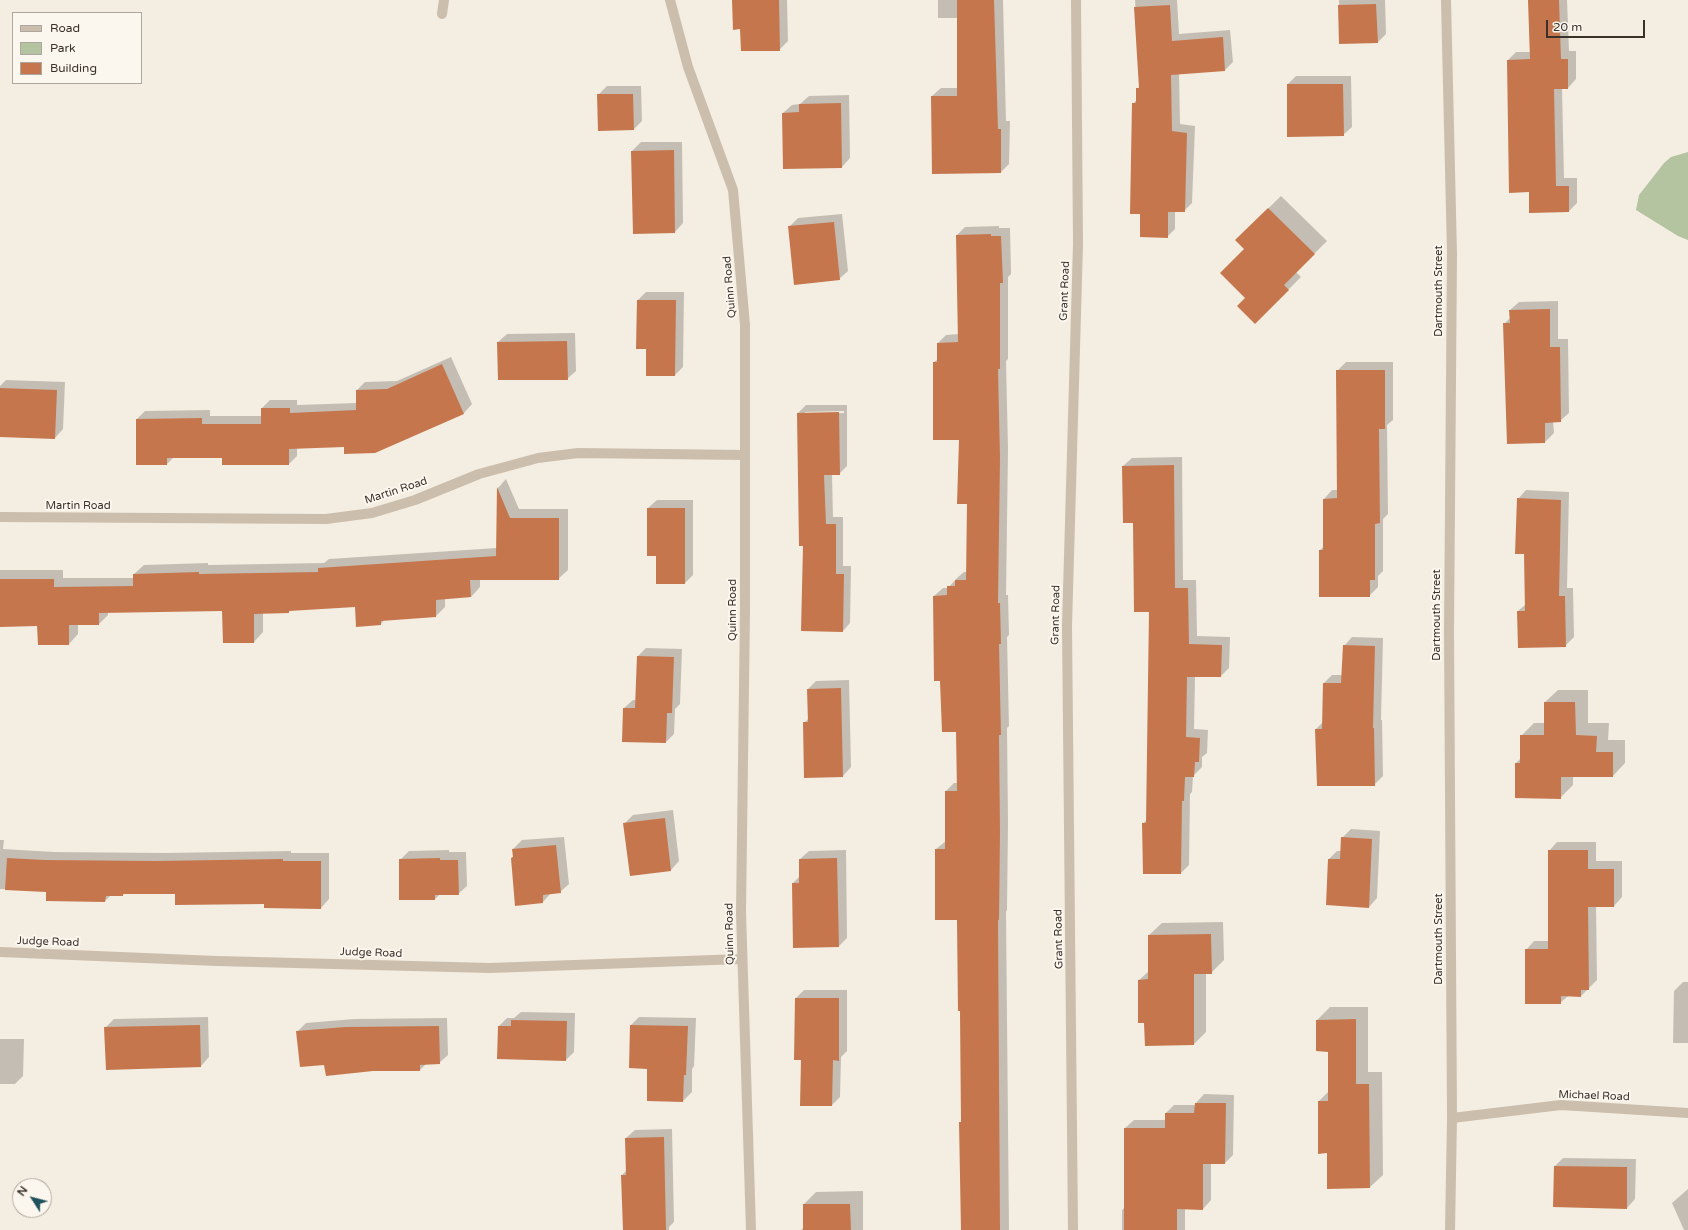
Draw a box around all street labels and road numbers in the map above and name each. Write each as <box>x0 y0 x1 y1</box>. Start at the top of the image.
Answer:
street label: Dartmouth Street <box>1432 245 1446 337</box>
street label: Quinn Road <box>721 255 739 319</box>
street label: Grant Road <box>1057 261 1073 321</box>
street label: Martin Road <box>363 475 429 507</box>
street label: Martin Road <box>45 499 111 513</box>
street label: Dartmouth Street <box>1430 569 1444 661</box>
street label: Quinn Road <box>726 579 740 641</box>
street label: Grant Road <box>1049 585 1063 645</box>
street label: Dartmouth Street <box>1432 893 1446 985</box>
street label: Quinn Road <box>723 903 737 965</box>
street label: Grant Road <box>1052 909 1066 969</box>
street label: Judge Road <box>17 934 79 950</box>
street label: Judge Road <box>340 945 402 961</box>
street label: Michael Road <box>1558 1088 1630 1104</box>

